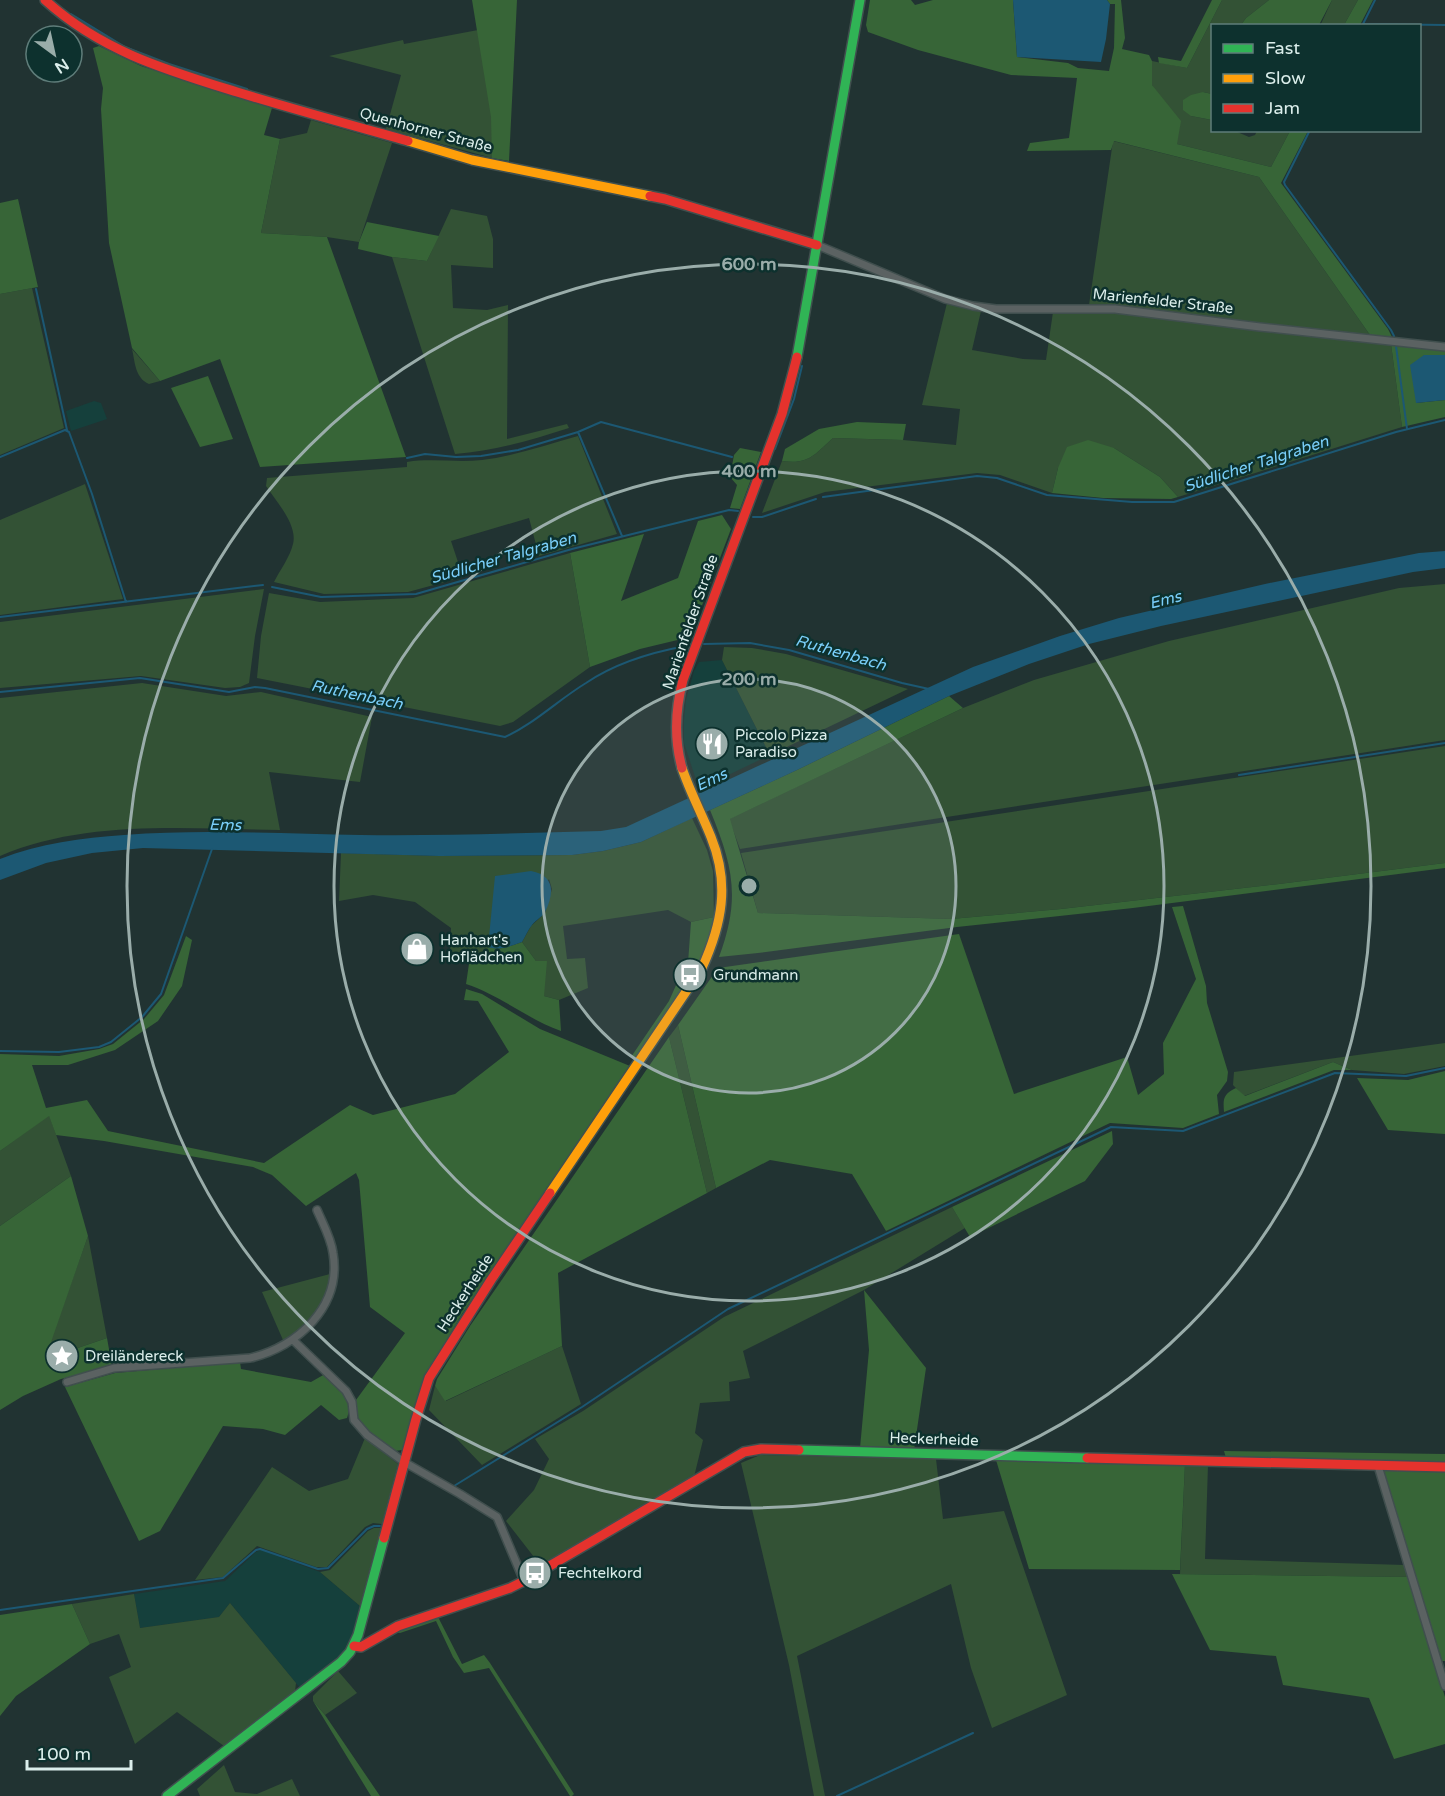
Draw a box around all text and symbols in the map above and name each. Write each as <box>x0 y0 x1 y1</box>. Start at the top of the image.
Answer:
north arrow <box>24 24 84 84</box>
legend <box>1211 24 1421 132</box>
text: Fast <box>1265 37 1300 59</box>
text: N <box>51 54 72 78</box>
text: Slow <box>1265 67 1306 89</box>
text: Jam <box>1265 97 1300 119</box>
street label: Quenhorner Straße <box>358 104 494 156</box>
text: 600 m <box>721 253 777 275</box>
street label: Marienfelder Straße <box>1092 285 1234 317</box>
water label: Südlicher Talgraben <box>1182 431 1332 497</box>
text: 400 m <box>721 460 777 482</box>
water label: Südlicher Talgraben <box>428 527 580 588</box>
street label: Marienfelder Straße <box>658 552 722 692</box>
water label: Ems <box>1147 586 1185 614</box>
water label: Ruthenbach <box>793 631 889 676</box>
text: 200 m <box>721 668 777 690</box>
water label: Ruthenbach <box>309 676 406 715</box>
restaurant icon: Piccolo Pizza Paradiso <box>694 726 730 762</box>
place label: Piccolo Pizza Paradiso <box>735 726 828 761</box>
water label: Ems <box>692 763 732 796</box>
water label: Ems <box>209 815 243 835</box>
centre of rings <box>739 876 759 896</box>
shop icon: Hanhart's Hoflädchen <box>399 931 435 967</box>
place label: Hanhart's Hoflädchen <box>440 931 522 966</box>
bus stop icon: Grundmann <box>672 957 708 993</box>
place label: Grundmann <box>713 966 798 984</box>
street label: Heckerheide <box>433 1251 497 1335</box>
place icon: Dreiländereck <box>44 1338 80 1374</box>
place label: Dreiländereck <box>85 1347 183 1365</box>
street label: Heckerheide <box>889 1428 979 1450</box>
bus stop icon: Fechtelkord <box>517 1555 553 1591</box>
place label: Fechtelkord <box>558 1564 642 1582</box>
scale bar <box>27 1733 130 1771</box>
text: 100 m <box>36 1743 91 1765</box>

